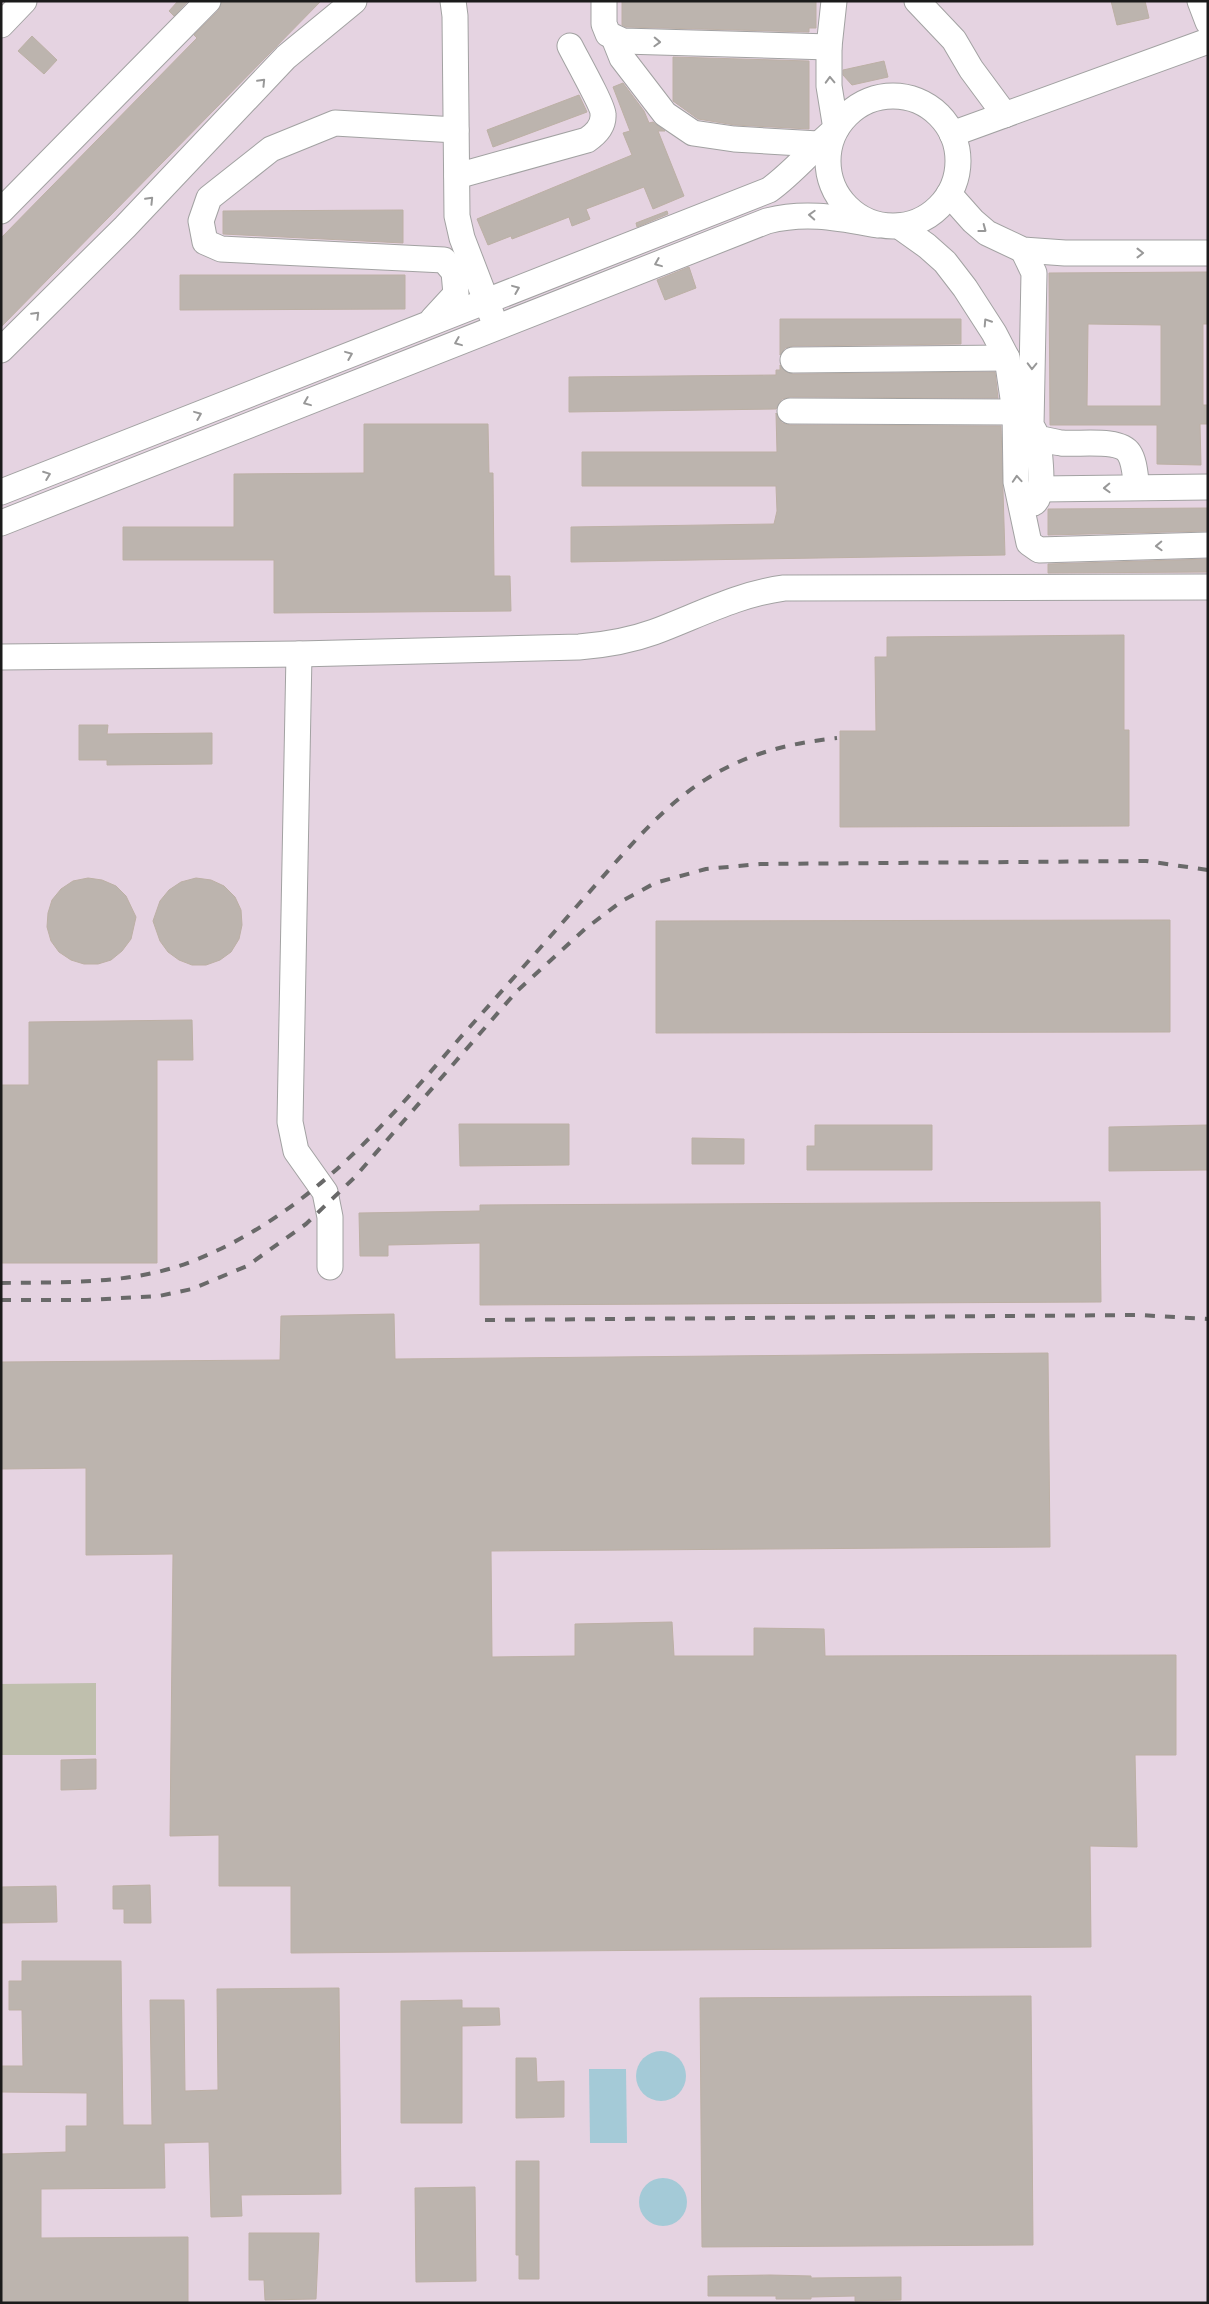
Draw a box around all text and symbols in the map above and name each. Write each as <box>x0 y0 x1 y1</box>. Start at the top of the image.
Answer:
one-way arrow <box>653 37 661 47</box>
one-way arrow <box>824 76 835 84</box>
one-way arrow <box>256 79 265 88</box>
one-way arrow <box>144 197 153 206</box>
one-way arrow <box>808 210 816 221</box>
one-way arrow <box>977 223 987 232</box>
one-way arrow <box>1136 248 1144 258</box>
one-way arrow <box>654 257 663 268</box>
one-way arrow <box>511 285 520 295</box>
one-way arrow <box>30 312 39 321</box>
one-way arrow <box>984 318 993 328</box>
one-way arrow <box>454 336 463 347</box>
one-way arrow <box>344 351 353 361</box>
one-way arrow <box>1027 363 1037 371</box>
one-way arrow <box>303 396 312 406</box>
one-way arrow <box>193 411 202 421</box>
one-way arrow <box>42 470 51 481</box>
one-way arrow <box>1011 474 1022 482</box>
one-way arrow <box>1102 482 1110 493</box>
one-way arrow <box>1155 541 1163 552</box>

